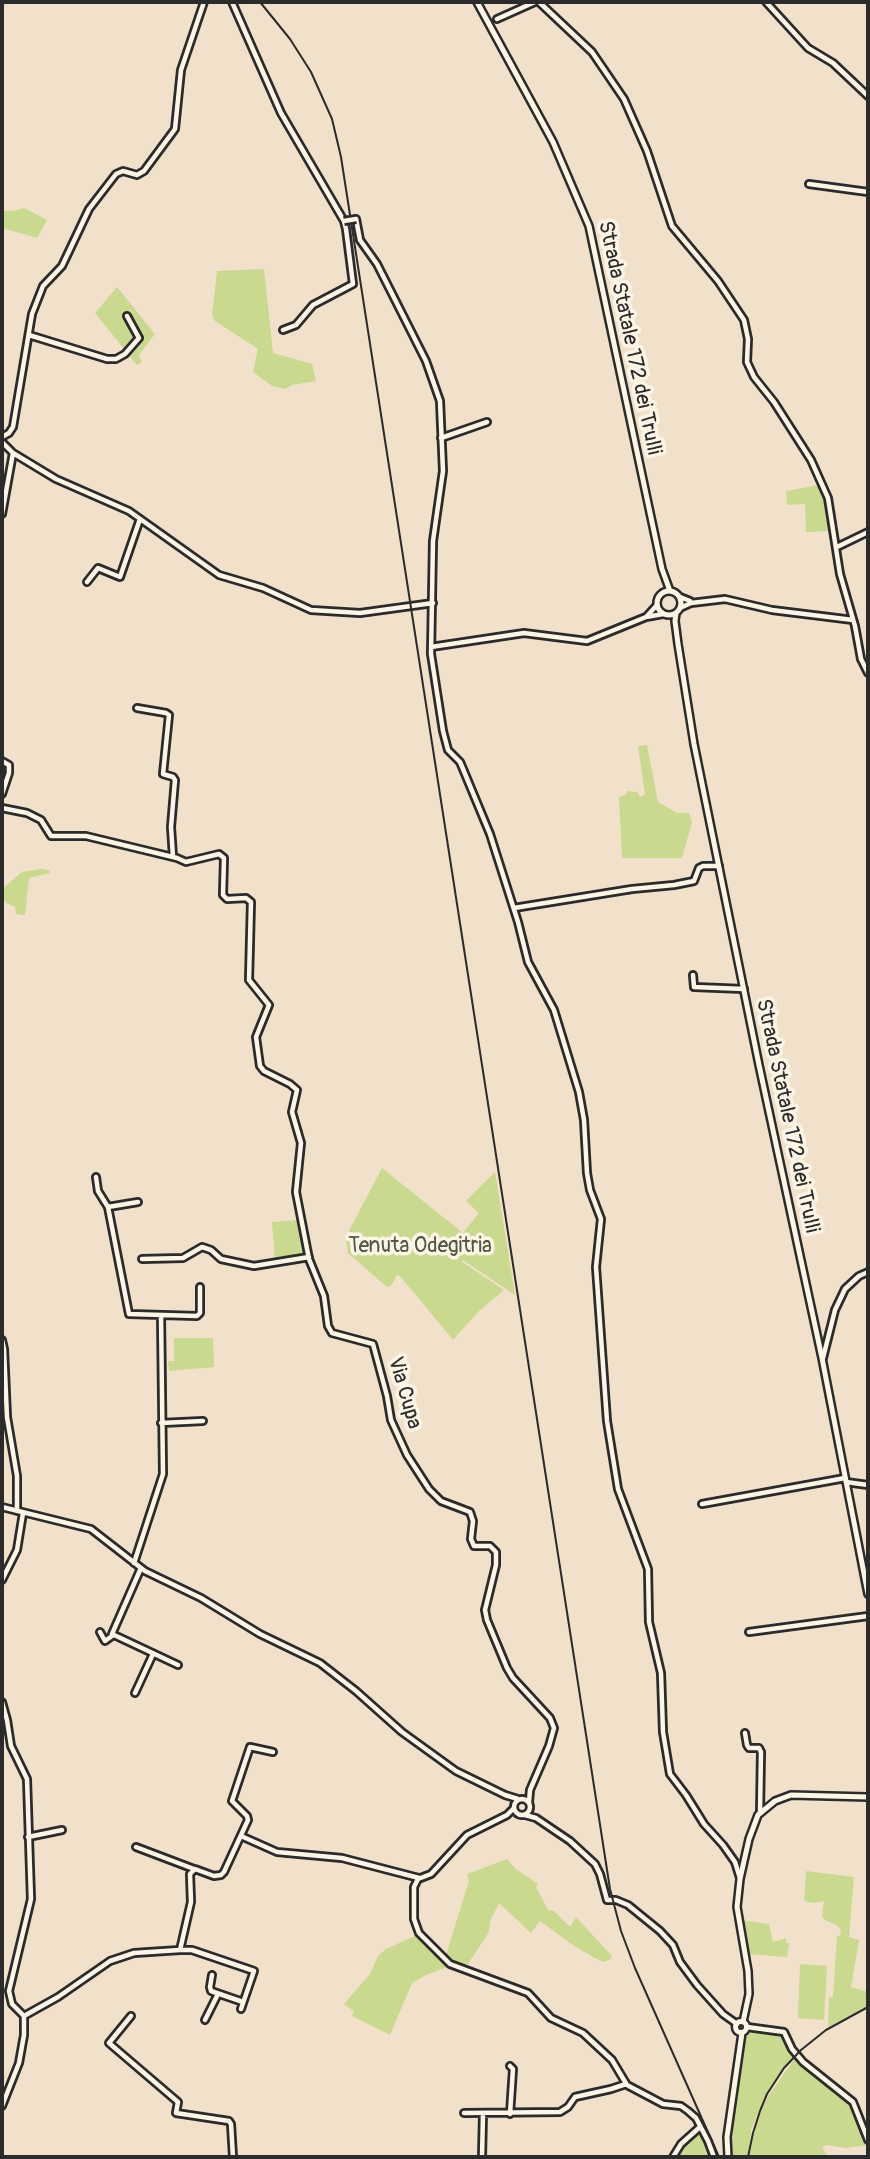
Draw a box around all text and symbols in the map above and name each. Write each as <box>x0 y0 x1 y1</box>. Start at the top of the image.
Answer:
street label: Strada Statale 172 dei Trulli <box>592 219 666 457</box>
street label: Strada Statale 172 dei Trulli <box>750 997 824 1235</box>
park label: Tenuta Odegitria <box>348 1234 492 1260</box>
street label: Via Cupa <box>382 1354 426 1432</box>

